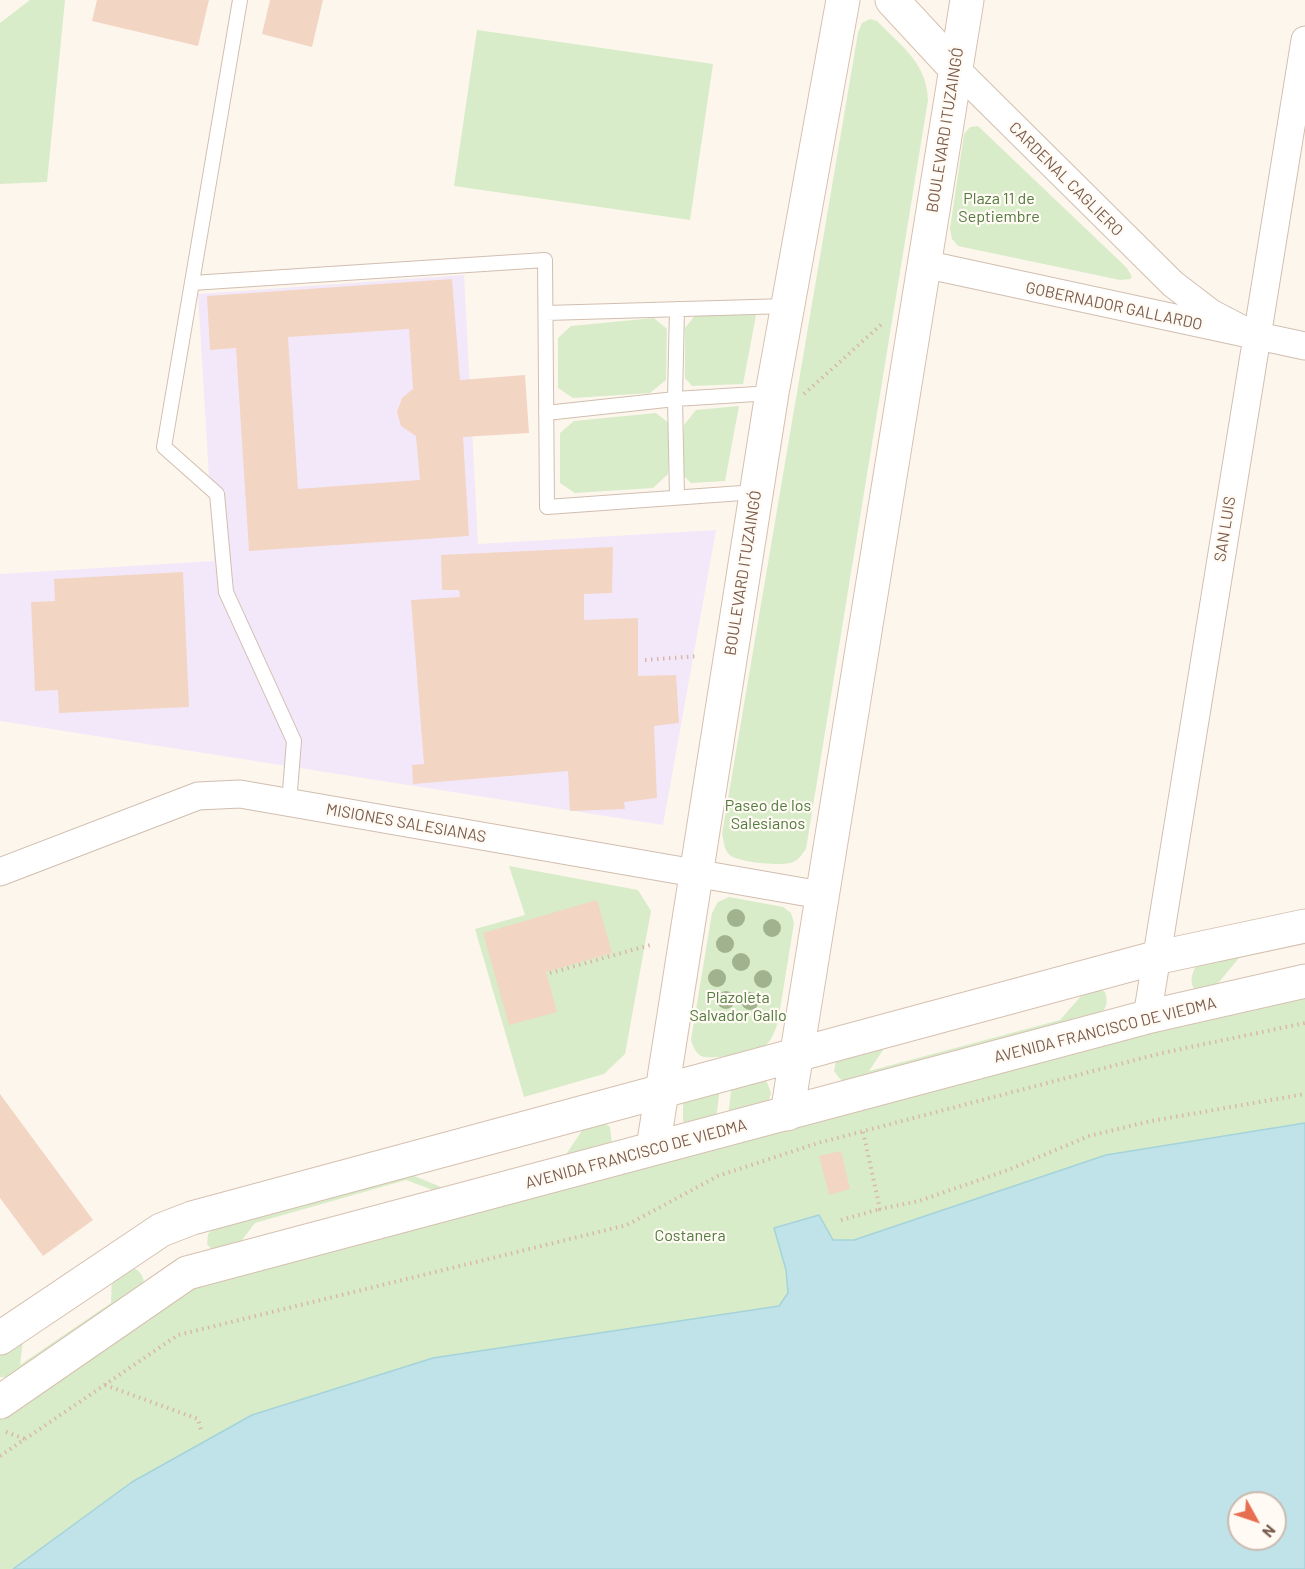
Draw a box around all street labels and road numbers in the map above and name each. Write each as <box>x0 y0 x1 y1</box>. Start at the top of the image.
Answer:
street label: BOULEVARD ITUZAINGÓ <box>922 46 968 214</box>
street label: CARDENAL CAGLIERO <box>1005 118 1127 240</box>
street label: GOBERNADOR GALLARDO <box>1024 278 1204 334</box>
street label: BOULEVARD ITUZAINGÓ <box>720 489 766 657</box>
street label: SAN LUIS <box>1210 495 1240 563</box>
street label: MISIONES SALESIANAS <box>324 799 488 847</box>
street label: AVENIDA FRANCISCO DE VIEDMA <box>992 993 1218 1067</box>
street label: AVENIDA FRANCISCO DE VIEDMA <box>523 1115 749 1193</box>

